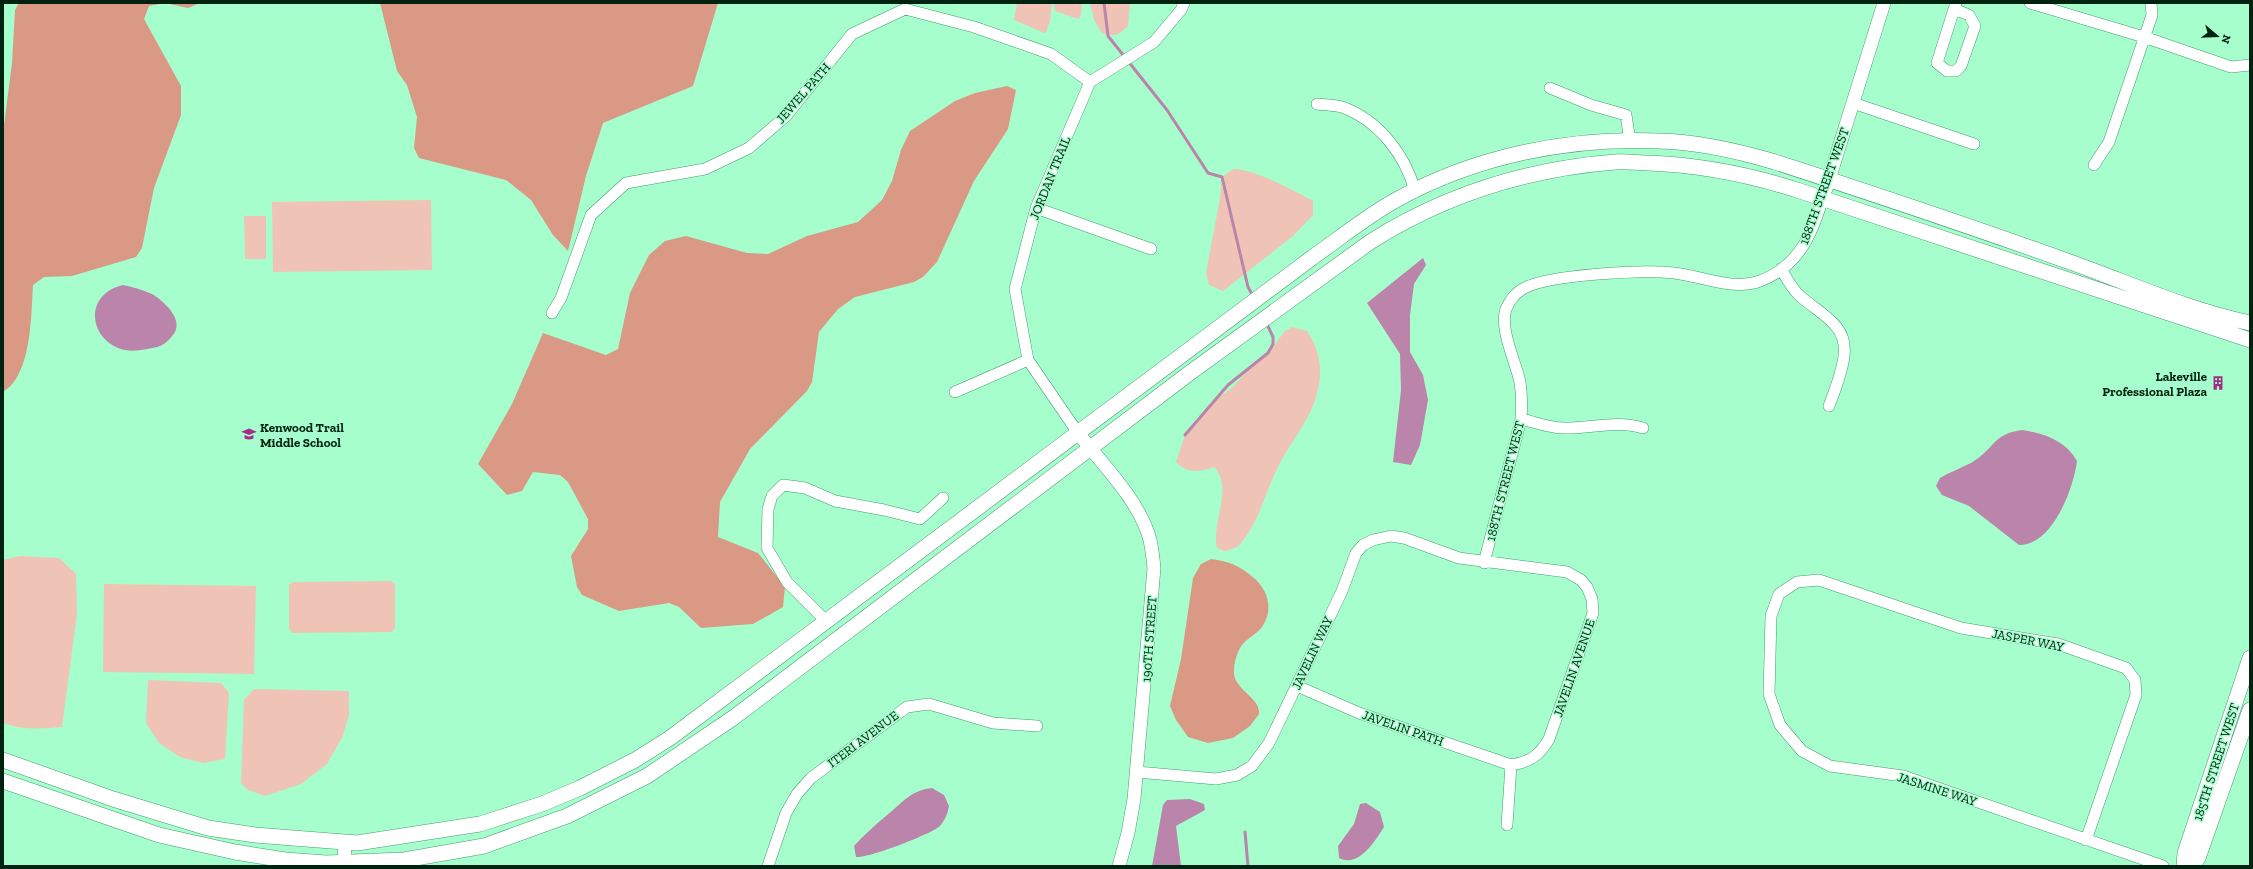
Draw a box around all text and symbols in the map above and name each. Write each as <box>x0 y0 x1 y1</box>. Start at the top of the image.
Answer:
north arrow <box>2197 16 2237 56</box>
text: N <box>2218 33 2233 46</box>
street label: JEWEL PATH <box>773 59 834 126</box>
street label: 188TH STREET WEST <box>1796 126 1852 246</box>
street label: JORDAN TRAIL <box>1026 134 1074 222</box>
place label: Lakeville Professional Plaza <box>2102 369 2208 399</box>
building icon: Lakeville Professional Plaza <box>2210 375 2226 391</box>
street label: 188TH STREET WEST <box>1483 419 1527 543</box>
place label: Kenwood Trail Middle School <box>260 420 344 450</box>
school or university icon: Kenwood Trail Middle School <box>241 426 257 442</box>
street label: 190TH STREET <box>1139 595 1159 683</box>
street label: JAVELIN WAY <box>1288 614 1336 692</box>
street label: JAVELIN AVENUE <box>1550 617 1598 719</box>
street label: JASPER WAY <box>1991 626 2065 654</box>
street label: 185TH STREET WEST <box>2190 701 2242 823</box>
street label: ITERI AVENUE <box>825 707 902 771</box>
street label: JAVELIN PATH <box>1360 707 1446 749</box>
street label: JASMINE WAY <box>1895 769 1979 809</box>

